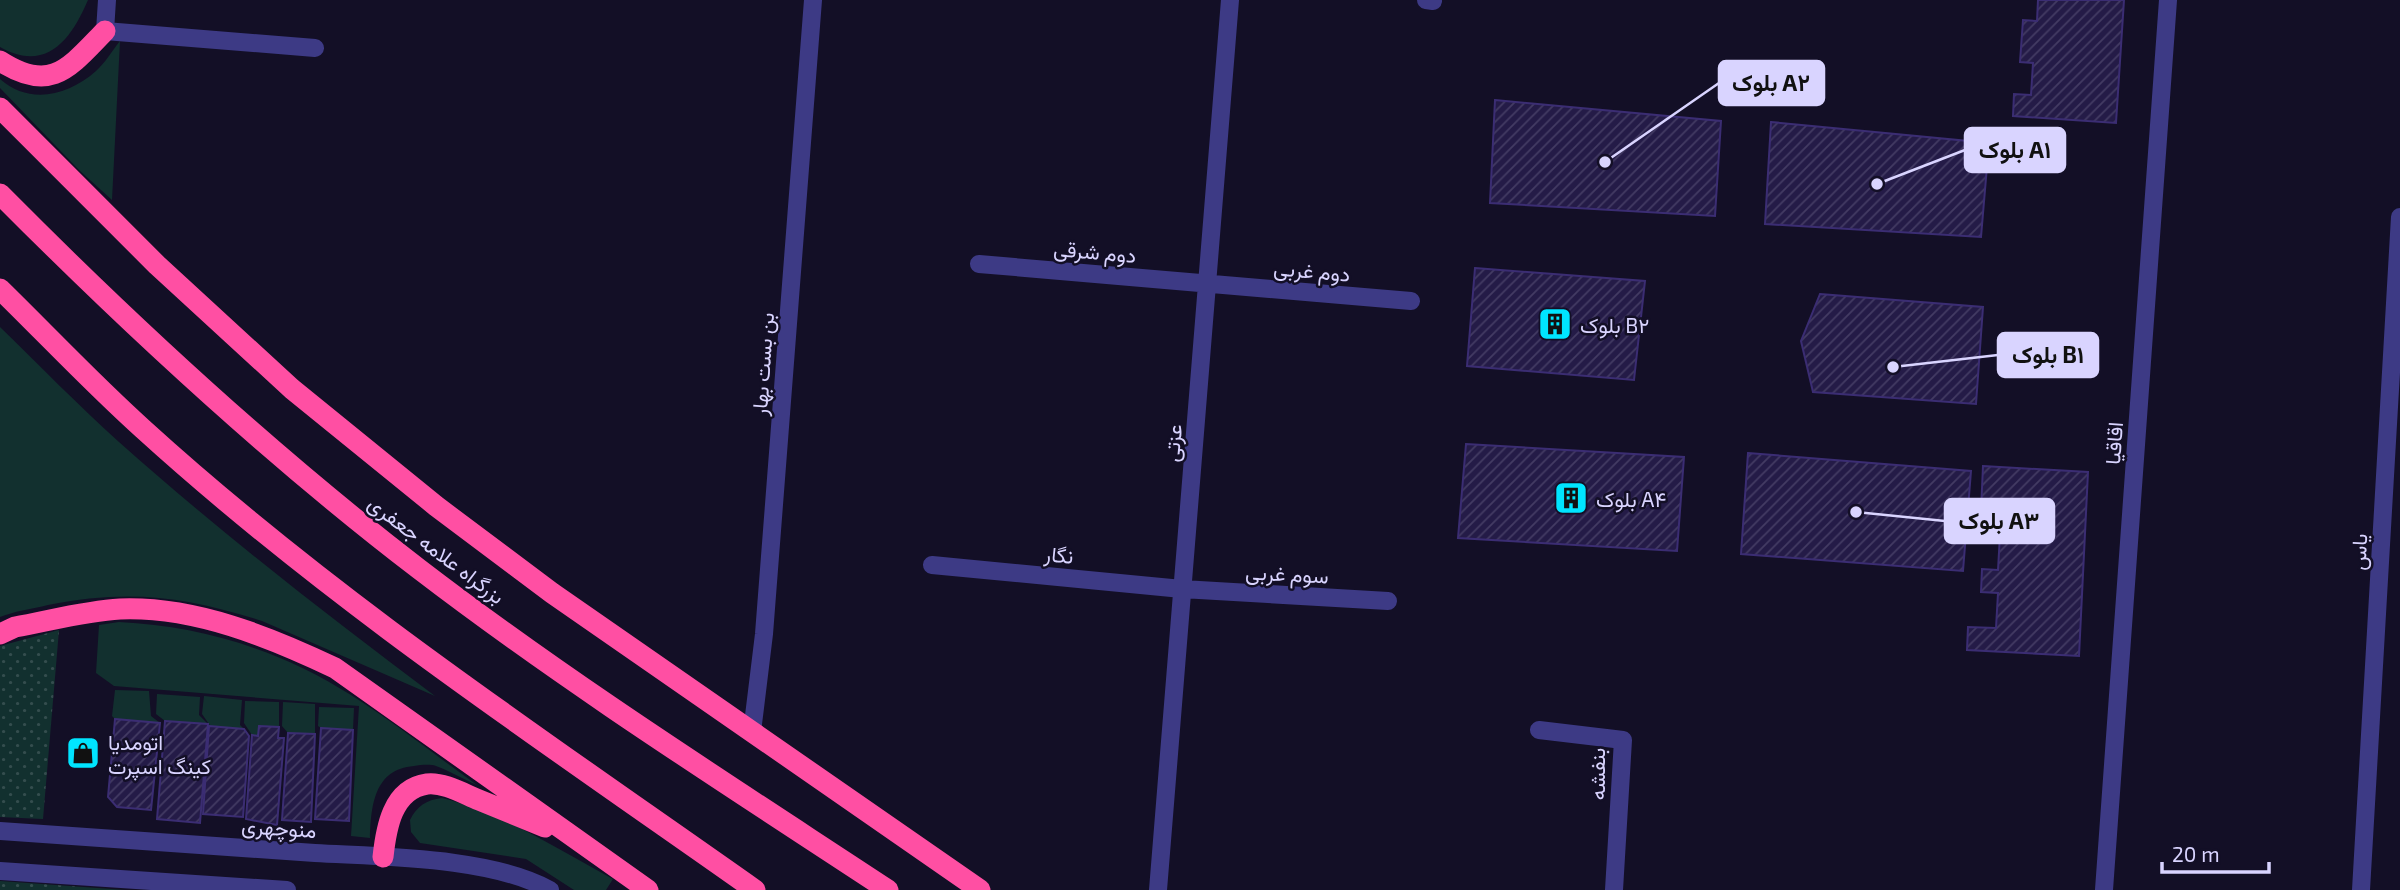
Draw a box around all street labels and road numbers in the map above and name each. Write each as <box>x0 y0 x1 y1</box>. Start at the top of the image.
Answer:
street label: دوم شرقی <box>1052 235 1137 270</box>
street label: دوم غربی <box>1272 254 1351 289</box>
street label: بن بست بهار <box>746 312 780 418</box>
street label: اقاقیا <box>2099 421 2128 465</box>
street label: عزتی <box>1158 423 1188 463</box>
street label: بزرگراه علامه جعفری <box>363 490 510 610</box>
street label: یاس <box>2345 533 2372 571</box>
street label: نگار <box>1042 540 1075 570</box>
street label: سوم غربی <box>1245 558 1329 591</box>
street label: بنفشه <box>1584 748 1610 800</box>
street label: منوچهری <box>240 812 317 845</box>

